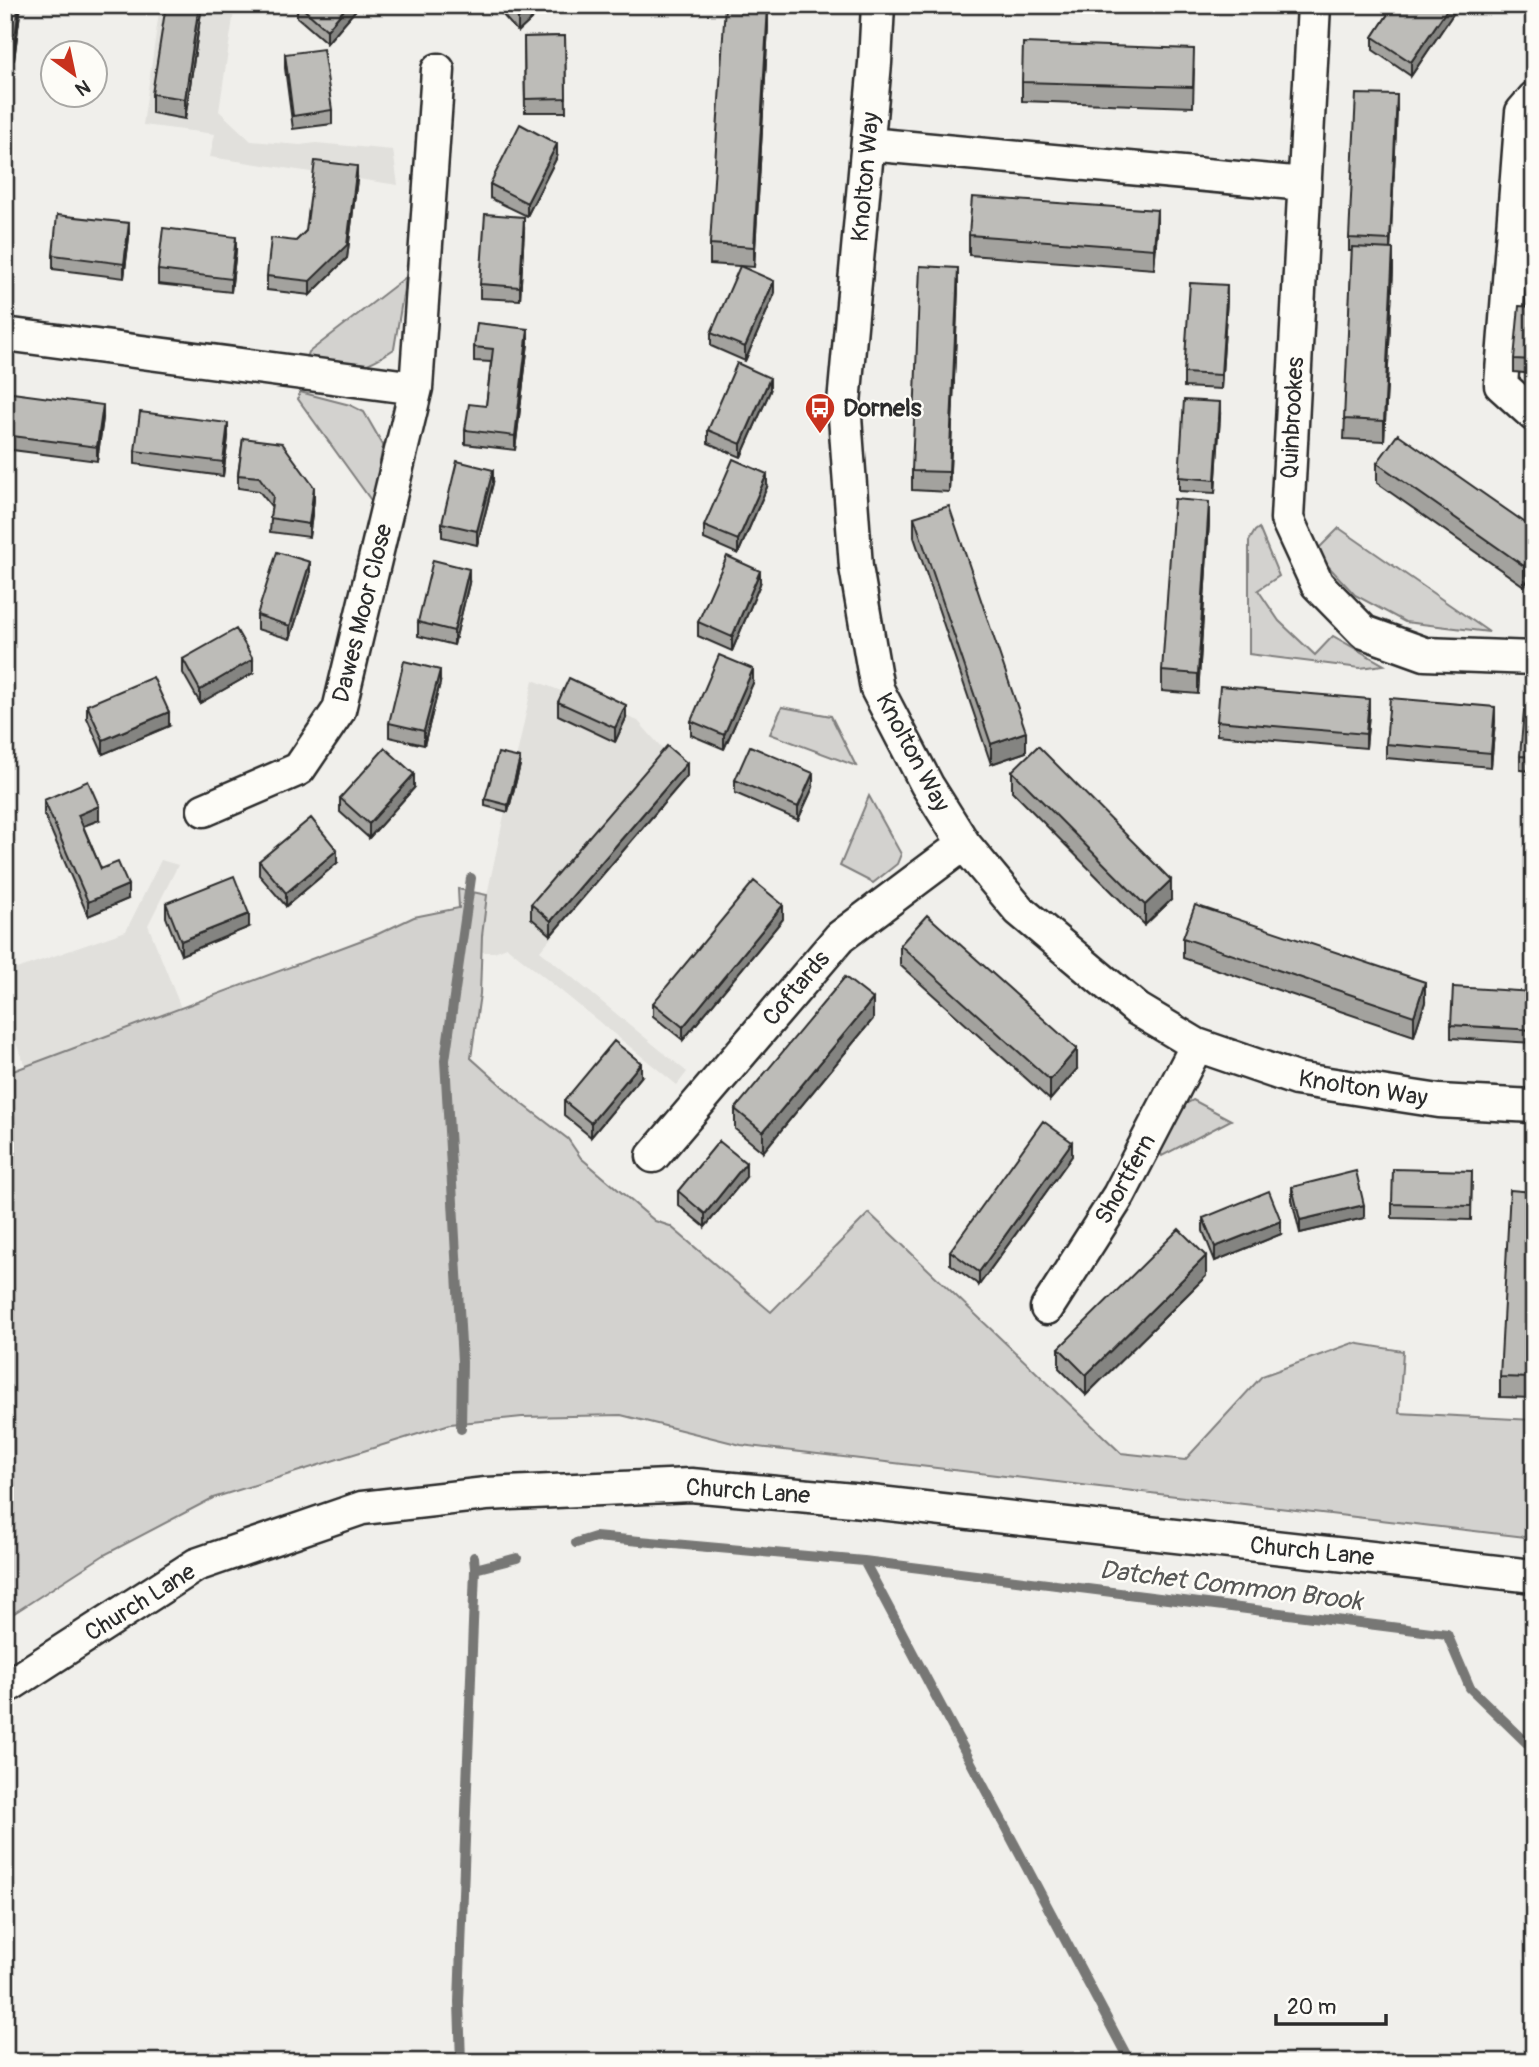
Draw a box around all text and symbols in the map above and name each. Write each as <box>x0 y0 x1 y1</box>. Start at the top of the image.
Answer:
north arrow <box>38 38 108 108</box>
text: N <box>71 74 95 101</box>
street label: Knolton Way <box>845 111 886 243</box>
street label: Quinbrookes <box>1275 356 1310 480</box>
bus stop icon: Dornels <box>803 391 837 435</box>
place label: Dornels <box>843 394 922 423</box>
street label: Dawes Moor Close <box>326 521 399 705</box>
street label: Knolton Way <box>869 688 956 817</box>
street label: Coftards <box>757 945 836 1032</box>
street label: Knolton Way <box>1296 1064 1429 1113</box>
street label: Shortfern <box>1089 1129 1162 1229</box>
street label: Church Lane <box>685 1473 811 1510</box>
street label: Church Lane <box>1248 1531 1376 1572</box>
water label: Datchet Common Brook <box>1098 1554 1366 1618</box>
street label: Church Lane <box>80 1557 201 1648</box>
scale bar <box>1276 1983 1387 2027</box>
text: 20 m <box>1287 1994 1336 2021</box>

